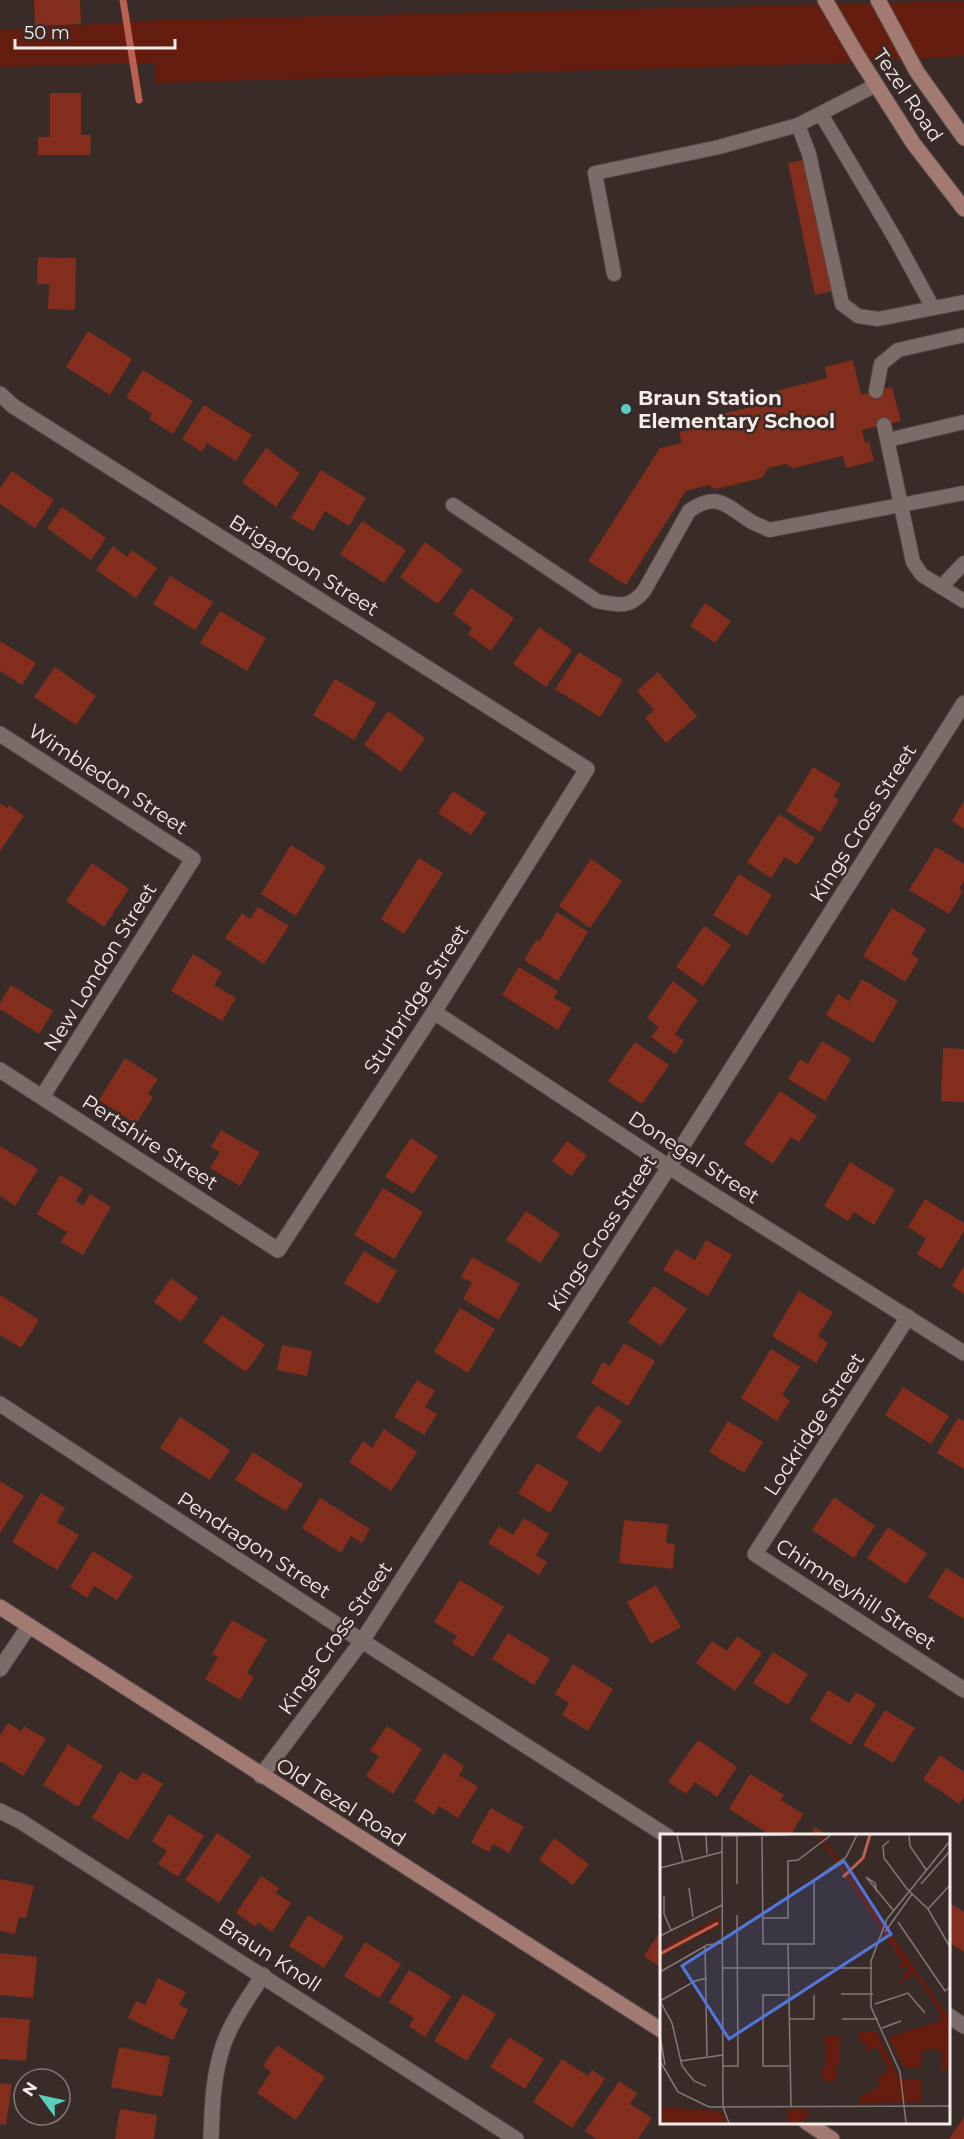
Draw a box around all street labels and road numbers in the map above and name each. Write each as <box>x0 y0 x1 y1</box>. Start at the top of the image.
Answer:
street label: Tezel Road <box>868 44 948 146</box>
street label: Brigadoon Street <box>225 509 383 621</box>
street label: Wimbledon Street <box>24 719 192 839</box>
street label: Kings Cross Street <box>805 740 921 906</box>
street label: New London Street <box>38 878 162 1056</box>
street label: Sturbridge Street <box>359 920 473 1078</box>
street label: Pertshire Street <box>78 1089 222 1195</box>
street label: Donegal Street <box>624 1106 764 1208</box>
street label: Kings Cross Street <box>543 1150 661 1316</box>
street label: Lockridge Street <box>759 1348 869 1500</box>
street label: Pendragon Street <box>173 1487 335 1603</box>
street label: Chimneyhill Street <box>771 1533 941 1655</box>
street label: Kings Cross Street <box>273 1557 397 1719</box>
street label: Old Tezel Road <box>272 1753 410 1851</box>
street label: Braun Knoll <box>214 1913 326 1997</box>

